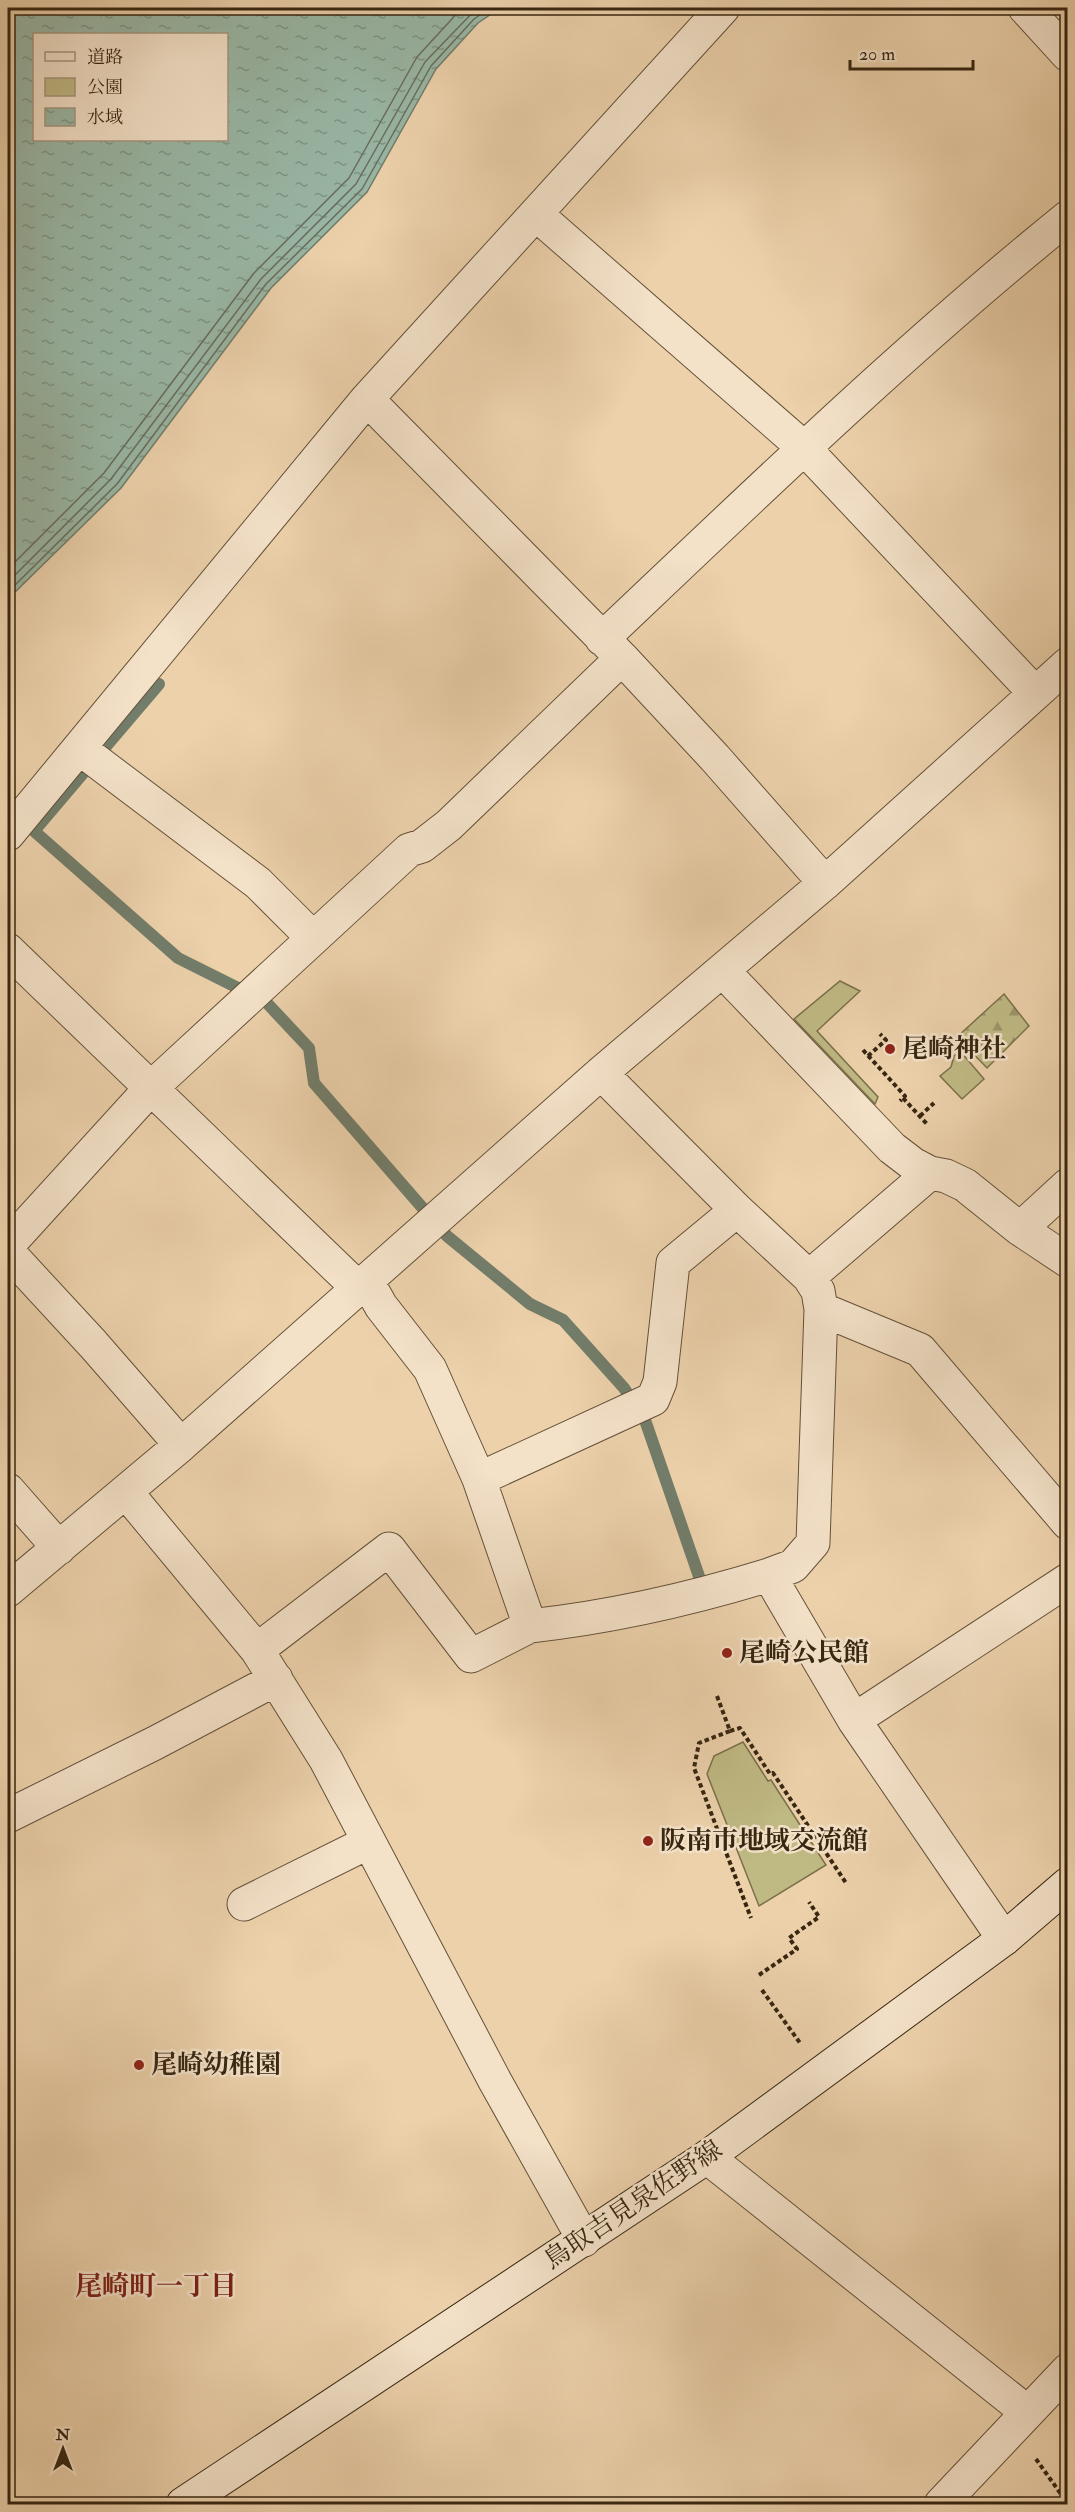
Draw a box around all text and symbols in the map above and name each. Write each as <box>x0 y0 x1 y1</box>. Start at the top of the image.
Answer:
legend <box>33 33 228 141</box>
scale bar <box>850 33 973 71</box>
text: 20 m <box>859 43 895 66</box>
text: 道路 <box>87 46 123 69</box>
text: 公園 <box>87 76 123 99</box>
text: 水域 <box>87 106 123 129</box>
place label: 尾崎神社 <box>902 1033 1006 1065</box>
marker: 尾崎神社 <box>883 1042 897 1056</box>
place label: 尾崎公民館 <box>739 1637 869 1669</box>
marker: 尾崎公民館 <box>720 1646 734 1660</box>
place label: 阪南市地域交流館 <box>660 1825 868 1857</box>
marker: 阪南市地域交流館 <box>641 1834 655 1848</box>
place label: 尾崎幼稚園 <box>151 2049 281 2081</box>
marker: 尾崎幼稚園 <box>132 2058 146 2072</box>
street label: 鳥取吉見泉佐野線 <box>538 2134 728 2276</box>
district label: 尾崎町一丁目 <box>75 2270 237 2303</box>
north arrow <box>33 2419 93 2479</box>
text: N <box>55 2425 71 2445</box>

